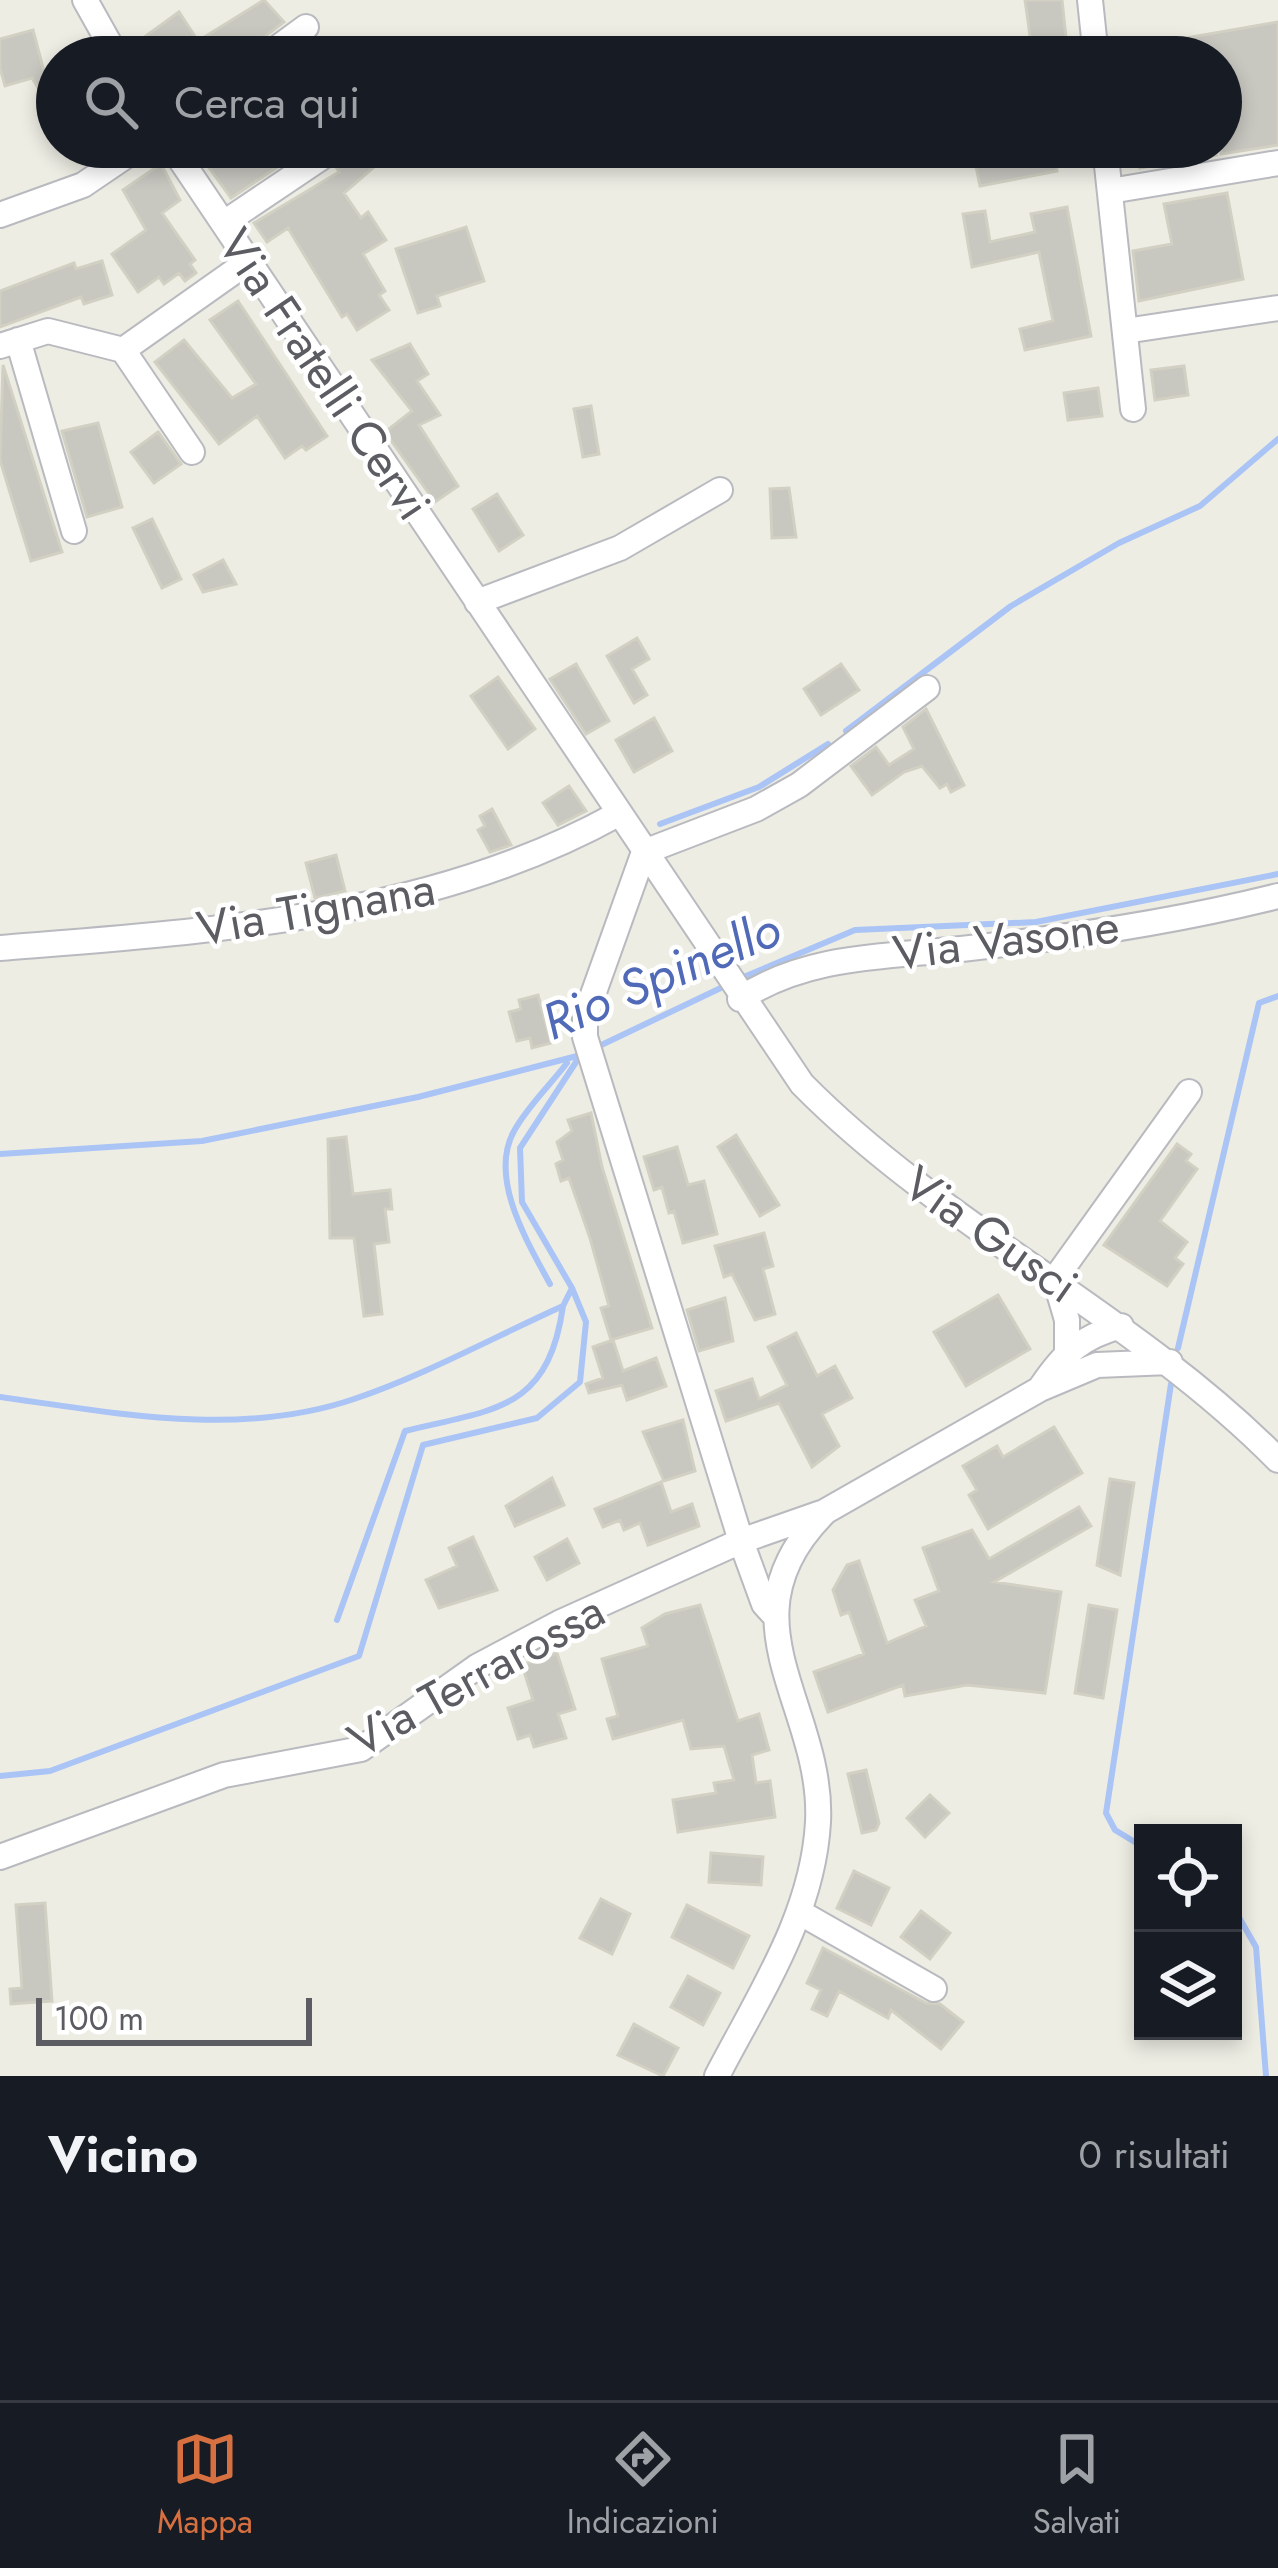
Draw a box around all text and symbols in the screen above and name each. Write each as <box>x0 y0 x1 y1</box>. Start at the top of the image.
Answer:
search box <box>36 36 1242 168</box>
icon: search <box>78 69 144 135</box>
text: Cerca qui <box>174 70 360 135</box>
street label: Via Fratelli Cervi <box>201 215 448 534</box>
street label: Via Tignana <box>192 854 440 963</box>
street label: Via Vasone <box>889 891 1123 988</box>
water label: Rio Spinello <box>530 892 792 1058</box>
street label: Via Gusci <box>889 1149 1092 1320</box>
street label: Via Terrarossa <box>335 1577 617 1774</box>
map controls <box>1134 1824 1242 2040</box>
button: locate <box>1134 1824 1242 1932</box>
button: layers <box>1134 1932 1242 2040</box>
scale bar <box>36 1992 312 2045</box>
text: 100 m <box>54 1995 144 2042</box>
text: Vicino <box>48 2117 198 2191</box>
text: 0 risultati <box>1079 2126 1230 2183</box>
tab: Mappa <box>157 2426 253 2545</box>
tab: Indicazioni <box>567 2426 719 2545</box>
tab: Salvati <box>1033 2426 1121 2545</box>

